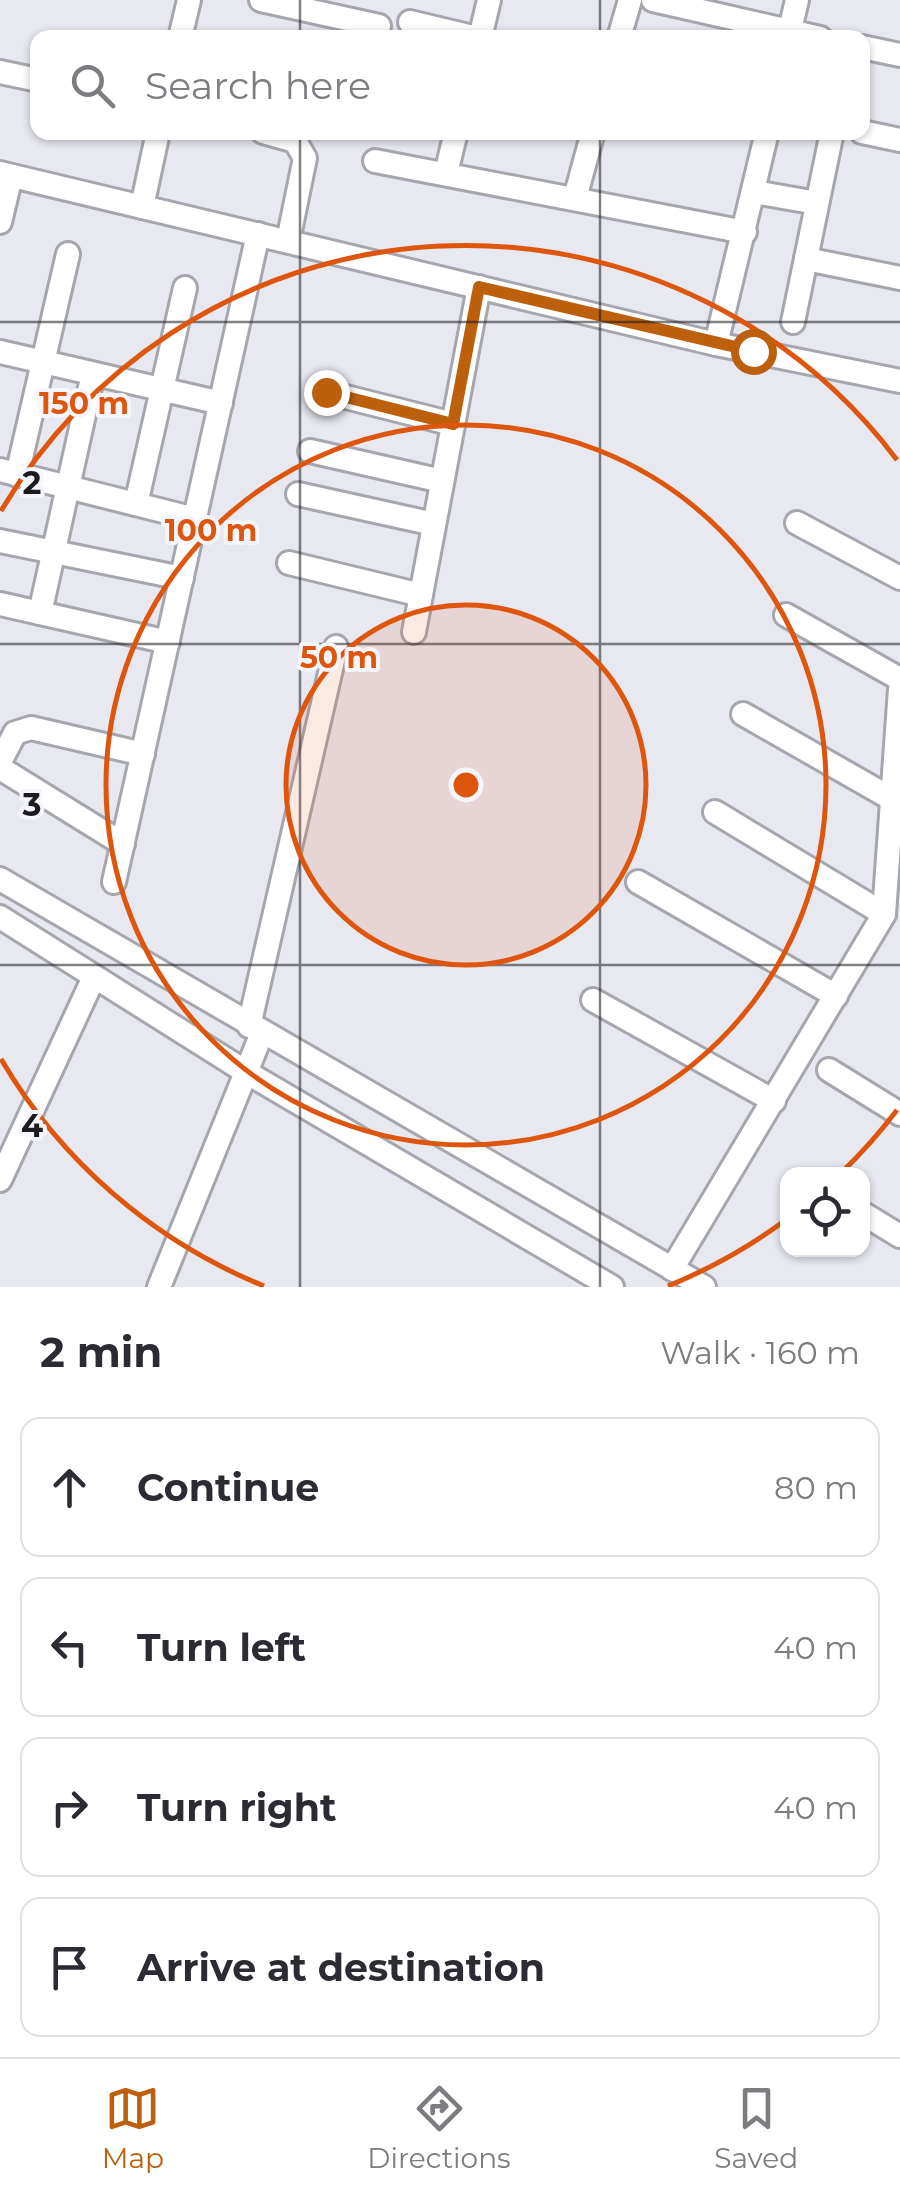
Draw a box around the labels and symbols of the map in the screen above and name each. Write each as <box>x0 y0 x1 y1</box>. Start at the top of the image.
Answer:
route start <box>731 329 777 375</box>
route end <box>304 370 350 416</box>
text: 150 m <box>39 385 129 422</box>
text: 2 <box>23 463 41 502</box>
text: 100 m <box>165 512 257 549</box>
text: 50 m <box>300 639 378 676</box>
centre of rings <box>448 767 484 803</box>
text: 3 <box>22 785 41 824</box>
text: 4 <box>21 1106 43 1145</box>

